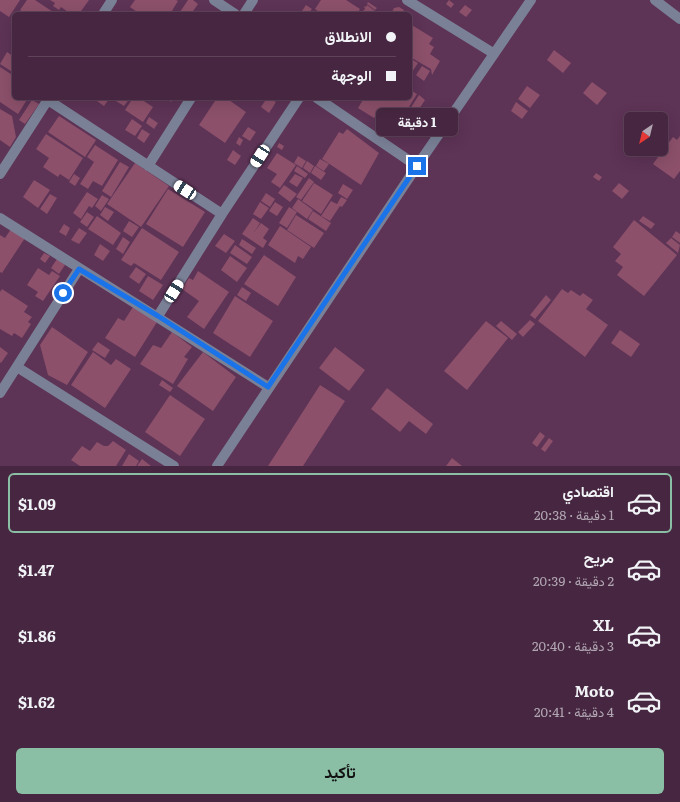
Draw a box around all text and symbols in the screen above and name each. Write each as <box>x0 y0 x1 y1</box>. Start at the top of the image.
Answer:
text: الانطلاق <box>325 24 372 47</box>
text: الوجهة <box>331 63 372 86</box>
callout: 1 دقيقة <box>376 108 458 136</box>
text: 1 دقيقة <box>398 112 436 131</box>
north arrow <box>624 112 668 156</box>
map controls <box>624 112 668 156</box>
car <box>248 143 272 169</box>
route end <box>408 157 426 175</box>
car <box>172 178 198 202</box>
car <box>163 278 185 304</box>
route start <box>54 284 72 302</box>
text: اقتصادي <box>562 479 614 502</box>
icon: car <box>626 485 662 521</box>
text: $1.09 <box>18 492 56 515</box>
text: 1 دقيقة · 20:38 <box>534 505 614 524</box>
text: مريح <box>584 545 614 568</box>
icon: car <box>626 551 662 587</box>
text: $1.47 <box>18 558 54 581</box>
text: 2 دقيقة · 20:39 <box>533 571 614 590</box>
text: XL <box>593 613 614 636</box>
icon: car <box>626 617 662 653</box>
text: $1.86 <box>18 624 56 647</box>
text: 3 دقيقة · 20:40 <box>532 636 614 655</box>
text: Moto <box>574 679 614 702</box>
icon: car <box>626 683 662 719</box>
text: $1.62 <box>18 690 55 713</box>
text: 4 دقيقة · 20:41 <box>534 702 614 721</box>
button: تأكيد <box>16 748 664 794</box>

